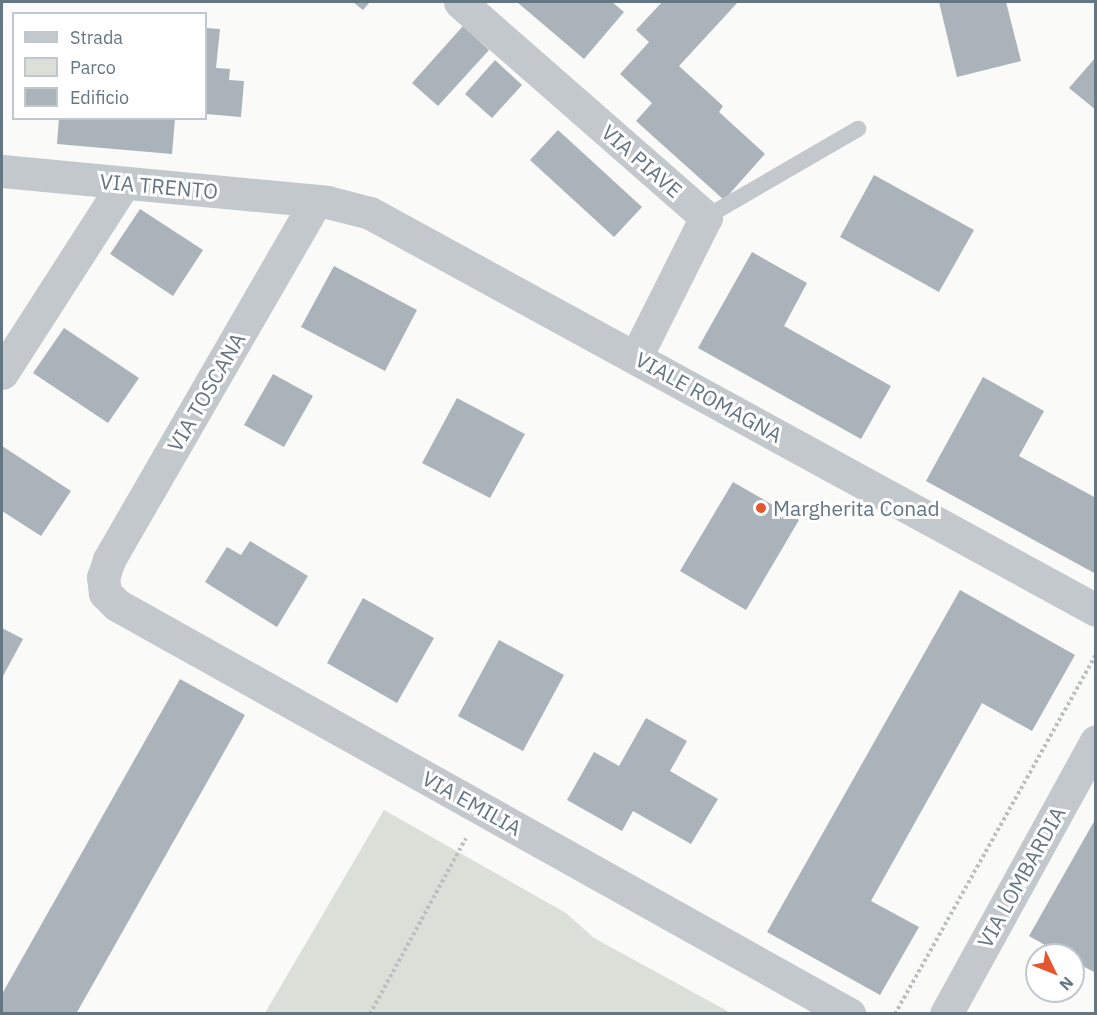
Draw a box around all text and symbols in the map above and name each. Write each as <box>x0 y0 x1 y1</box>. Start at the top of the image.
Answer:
legend <box>12 12 207 120</box>
text: Strada <box>70 26 123 49</box>
text: Parco <box>70 56 116 79</box>
text: Edificio <box>70 86 129 109</box>
street label: VIA PIAVE <box>597 119 687 203</box>
street label: VIA TRENTO <box>99 168 219 204</box>
street label: VIA TOSCANA <box>162 328 250 456</box>
street label: VIALE ROMAGNA <box>631 346 787 448</box>
place label: Margherita Conad <box>773 495 940 521</box>
marker: Margherita Conad <box>754 501 768 515</box>
street label: VIA EMILIA <box>418 765 526 841</box>
street label: VIA LOMBARDIA <box>972 802 1070 952</box>
north arrow <box>1025 943 1085 1003</box>
text: N <box>1055 973 1078 995</box>

